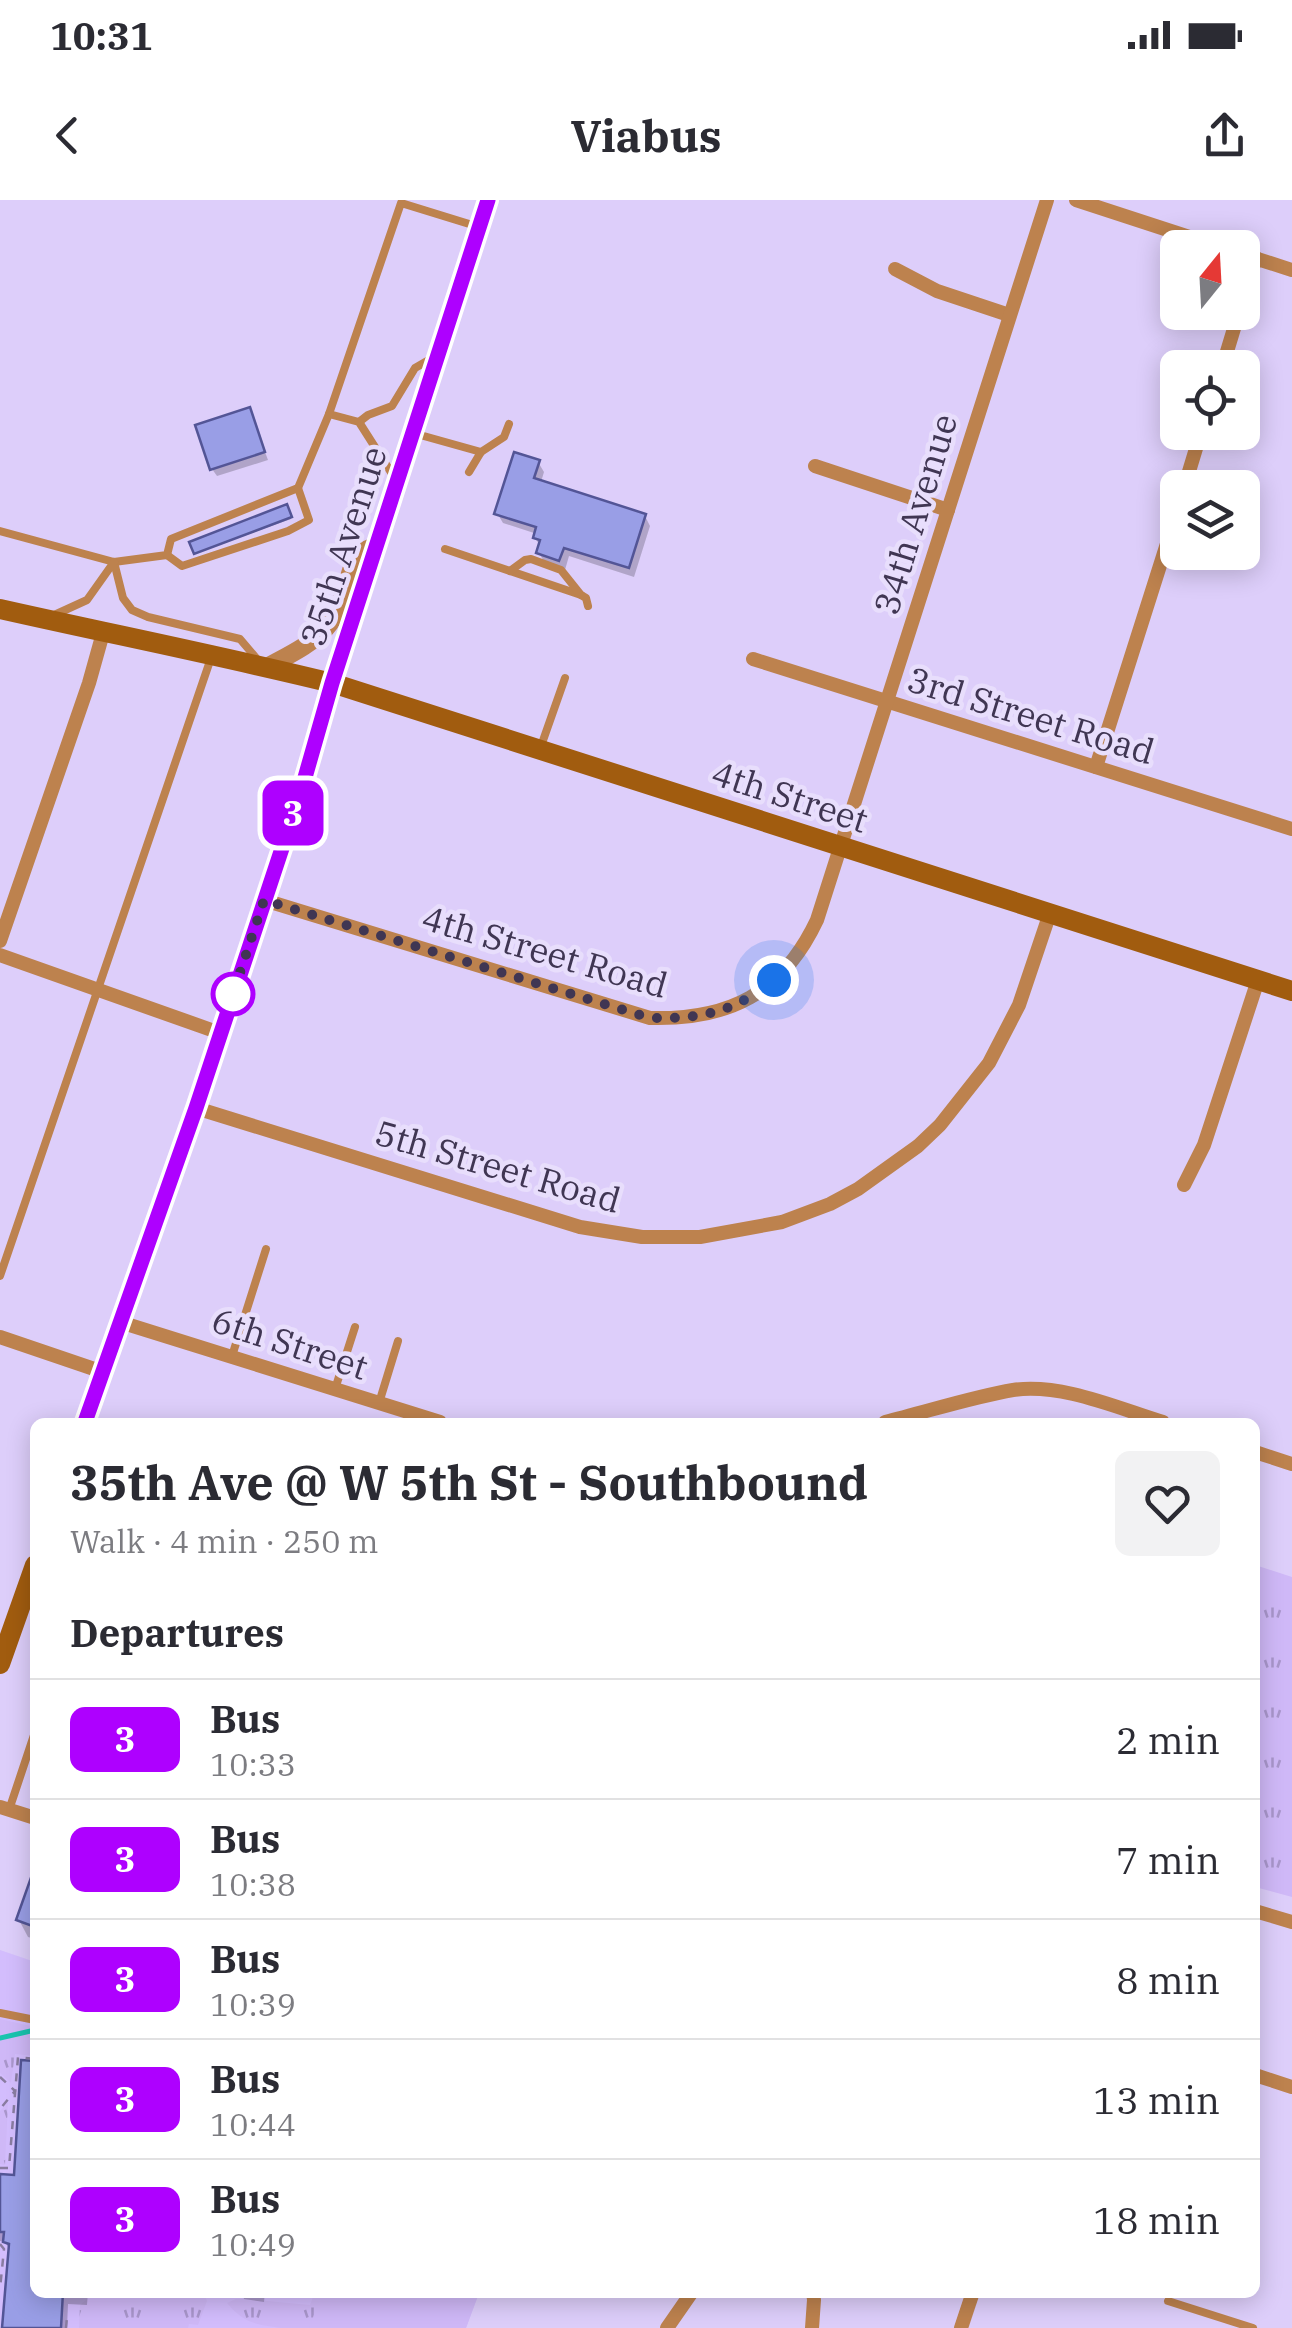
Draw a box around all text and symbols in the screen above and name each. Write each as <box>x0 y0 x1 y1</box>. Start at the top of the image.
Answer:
text: 10:31 <box>50 11 153 60</box>
text: Viabus <box>570 106 722 164</box>
icon: back <box>40 108 95 163</box>
icon: share <box>1197 108 1252 163</box>
north arrow <box>1160 230 1260 330</box>
map controls <box>1160 230 1260 570</box>
button: locate <box>1160 350 1260 450</box>
street label: 34th Avenue <box>863 408 967 620</box>
street label: 35th Avenue <box>289 440 397 652</box>
button: layers <box>1160 470 1260 570</box>
street label: 3rd Street Road <box>902 656 1160 774</box>
street label: 4th Street <box>706 749 874 843</box>
line badge: 3 <box>260 780 326 846</box>
text: 3 <box>282 790 304 836</box>
street label: 4th Street Road <box>417 894 673 1008</box>
your location <box>749 955 799 1005</box>
unlabelled marker <box>212 973 254 1015</box>
street label: 5th Street Road <box>370 1109 626 1223</box>
street label: 6th Street <box>206 1296 374 1390</box>
text: 35th Ave @ W 5th St - Southbound <box>70 1451 868 1513</box>
button: heart <box>1115 1451 1220 1556</box>
text: Walk · 4 min · 250 m <box>70 1520 378 1562</box>
text: Departures <box>70 1608 284 1657</box>
text: Bus <box>210 1694 280 1743</box>
text: 2 min <box>1116 1715 1220 1764</box>
text: 3 <box>114 1716 136 1762</box>
text: 10:33 <box>210 1743 296 1785</box>
text: Bus <box>210 1814 280 1863</box>
text: 7 min <box>1116 1835 1220 1884</box>
text: 3 <box>114 1836 136 1882</box>
text: 10:38 <box>210 1863 296 1905</box>
text: Bus <box>210 1934 280 1983</box>
text: 8 min <box>1116 1955 1220 2004</box>
text: 3 <box>114 1956 136 2002</box>
text: 10:39 <box>210 1983 296 2025</box>
text: Bus <box>210 2054 280 2103</box>
text: 13 min <box>1093 2075 1220 2124</box>
text: 3 <box>114 2076 136 2122</box>
text: 10:44 <box>210 2103 296 2145</box>
text: Bus <box>210 2174 280 2223</box>
text: 18 min <box>1093 2195 1220 2244</box>
text: 3 <box>114 2196 136 2242</box>
text: 10:49 <box>210 2223 296 2265</box>

